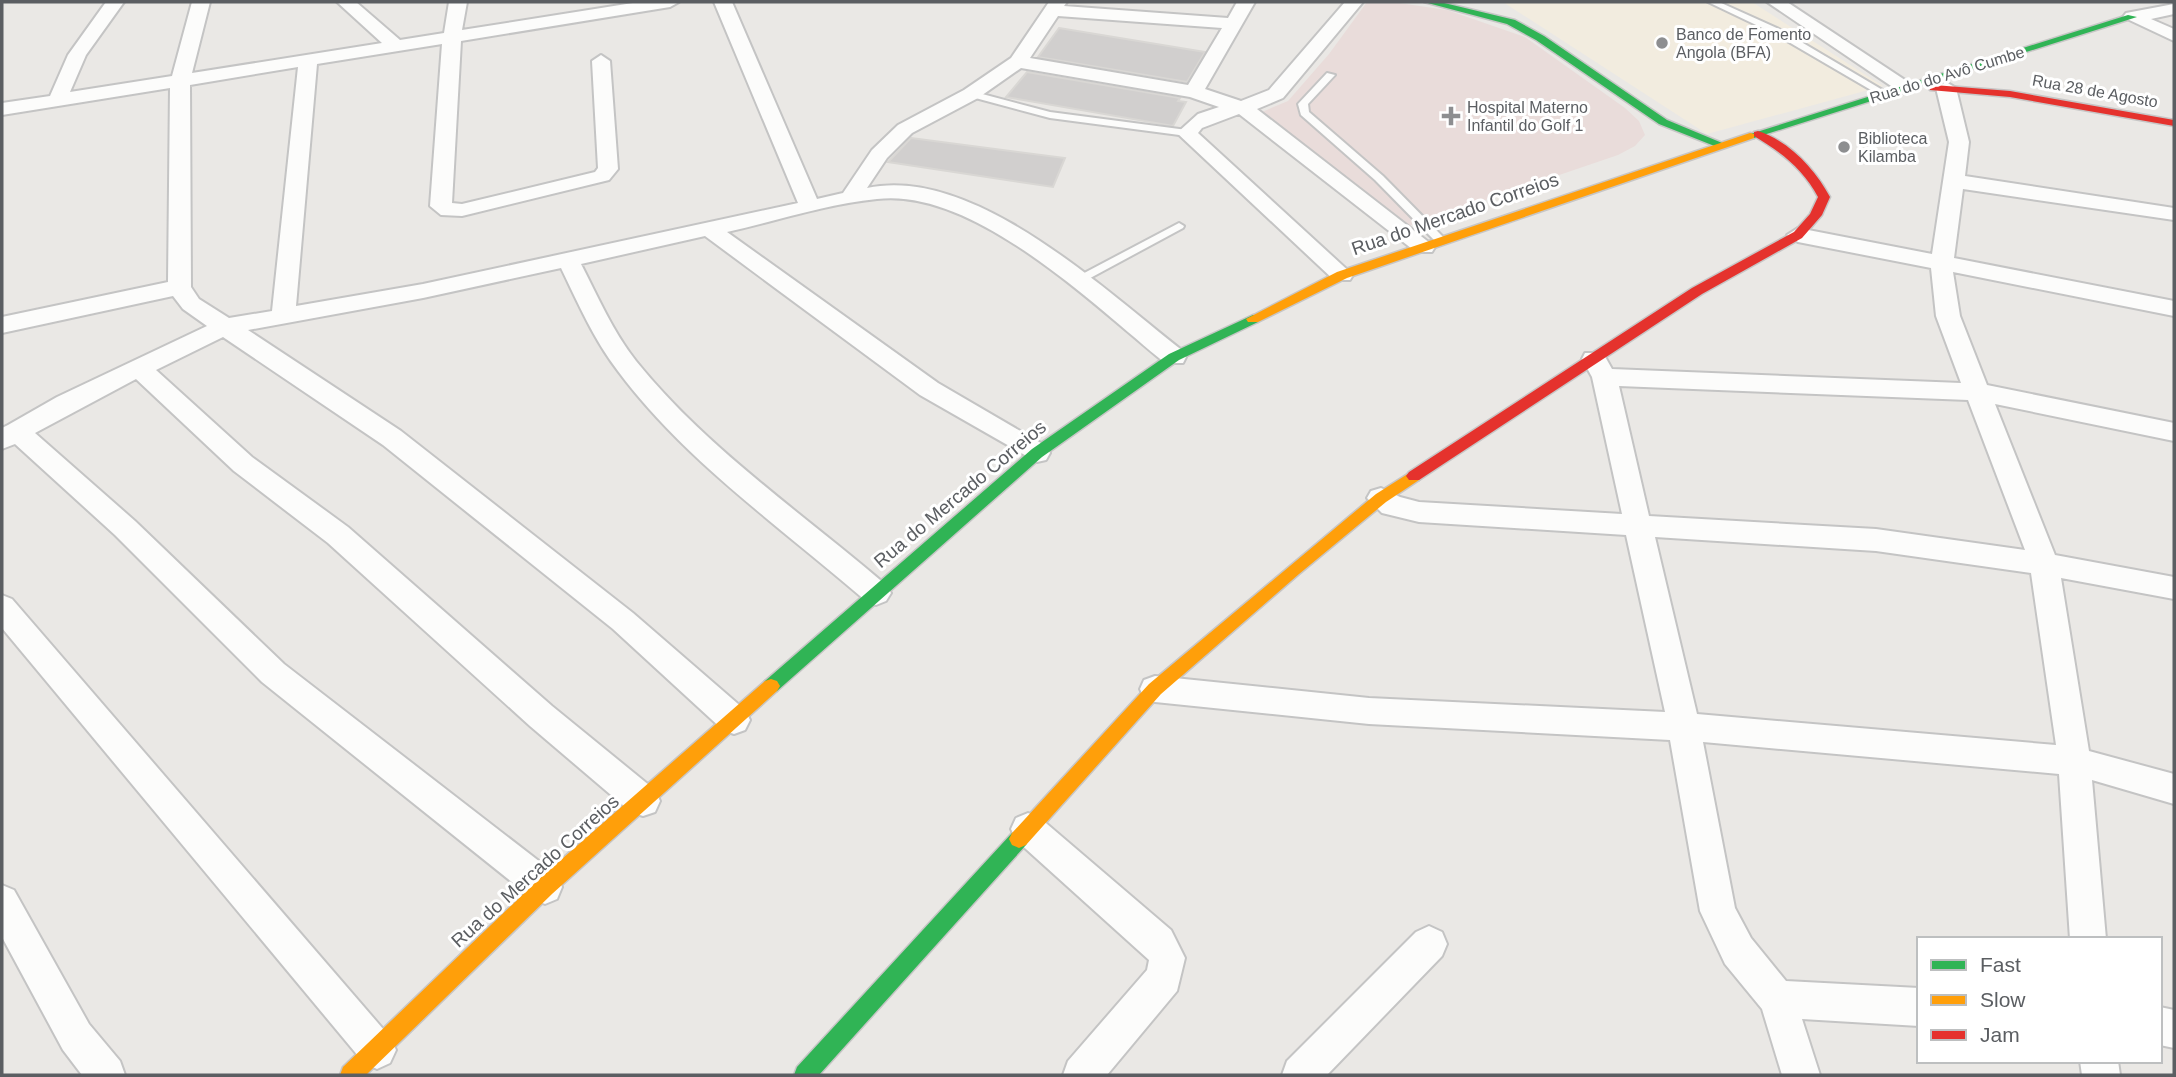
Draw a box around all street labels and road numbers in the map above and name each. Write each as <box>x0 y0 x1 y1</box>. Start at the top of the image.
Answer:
street label: Rua do do Avô Cumbe <box>1868 43 2026 107</box>
street label: Rua 28 de Agosto <box>2031 72 2159 110</box>
street label: Rua do Mercado Correios <box>1349 169 1561 259</box>
street label: Rua do Mercado Correios <box>870 416 1050 572</box>
street label: Rua do Mercado Correios <box>447 790 623 952</box>

